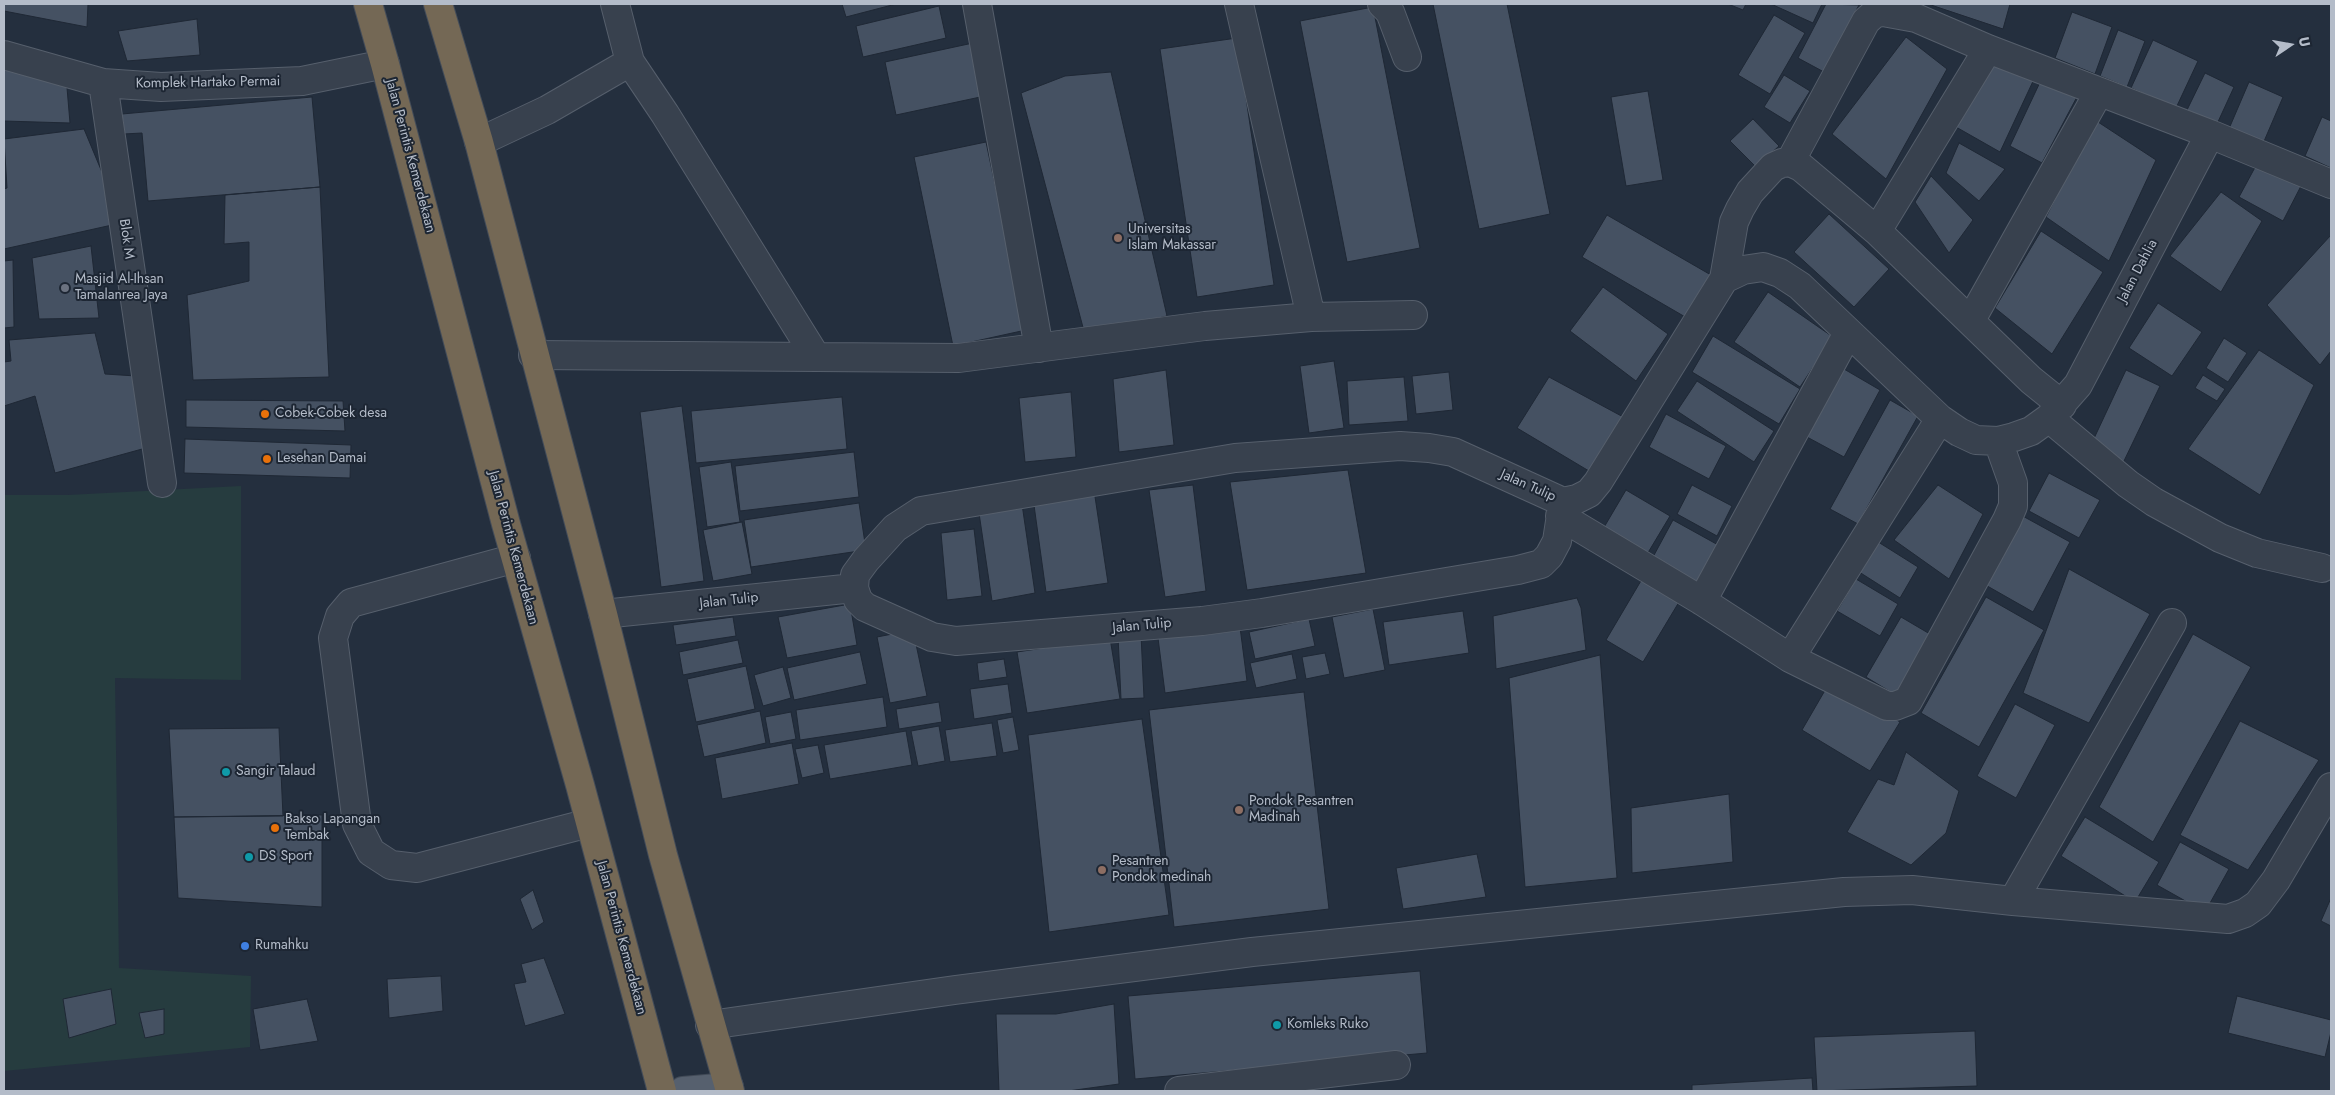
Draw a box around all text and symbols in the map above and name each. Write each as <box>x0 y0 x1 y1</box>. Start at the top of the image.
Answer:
north arrow <box>2265 20 2315 70</box>
text: U <box>2294 35 2315 49</box>
street label: Komplek Hartako Permai <box>135 73 281 93</box>
street label: Jalan Perintis Kemerdekaan <box>381 77 439 235</box>
street label: Blok M <box>115 218 137 260</box>
place label: Universitas Islam Makassar <box>1128 222 1216 254</box>
marker: Universitas Islam Makassar <box>1112 232 1124 244</box>
street label: Jalan Dahlia <box>2114 237 2162 305</box>
place label: Masjid Al-Ihsan Tamalanrea Jaya <box>75 272 167 304</box>
marker: Masjid Al-Ihsan Tamalanrea Jaya <box>59 282 71 294</box>
place label: Cobek-Cobek desa <box>275 406 387 422</box>
marker: Cobek-Cobek desa <box>259 408 271 420</box>
place label: Lesehan Damai <box>277 451 367 467</box>
marker: Lesehan Damai <box>261 453 273 465</box>
street label: Jalan Tulip <box>1498 466 1558 506</box>
street label: Jalan Perintis Kemerdekaan <box>484 469 542 627</box>
street label: Jalan Tulip <box>699 590 759 612</box>
street label: Jalan Tulip <box>1112 615 1172 637</box>
place label: Sangir Talaud <box>236 764 316 780</box>
marker: Sangir Talaud <box>220 766 232 778</box>
place label: Pondok Pesantren Madinah <box>1249 794 1354 826</box>
marker: Pondok Pesantren Madinah <box>1233 804 1245 816</box>
place label: Bakso Lapangan Tembak <box>285 812 380 844</box>
marker: Bakso Lapangan Tembak <box>269 822 281 834</box>
place label: DS Sport <box>259 849 312 865</box>
marker: DS Sport <box>243 851 255 863</box>
place label: Pesantren Pondok medinah <box>1112 854 1211 886</box>
street label: Jalan Perintis Kemerdekaan <box>592 859 650 1017</box>
marker: Pesantren Pondok medinah <box>1096 864 1108 876</box>
place label: Rumahku <box>255 938 309 954</box>
marker: Rumahku <box>239 940 251 952</box>
place label: Komleks Ruko <box>1287 1017 1368 1033</box>
marker: Komleks Ruko <box>1271 1019 1283 1031</box>

